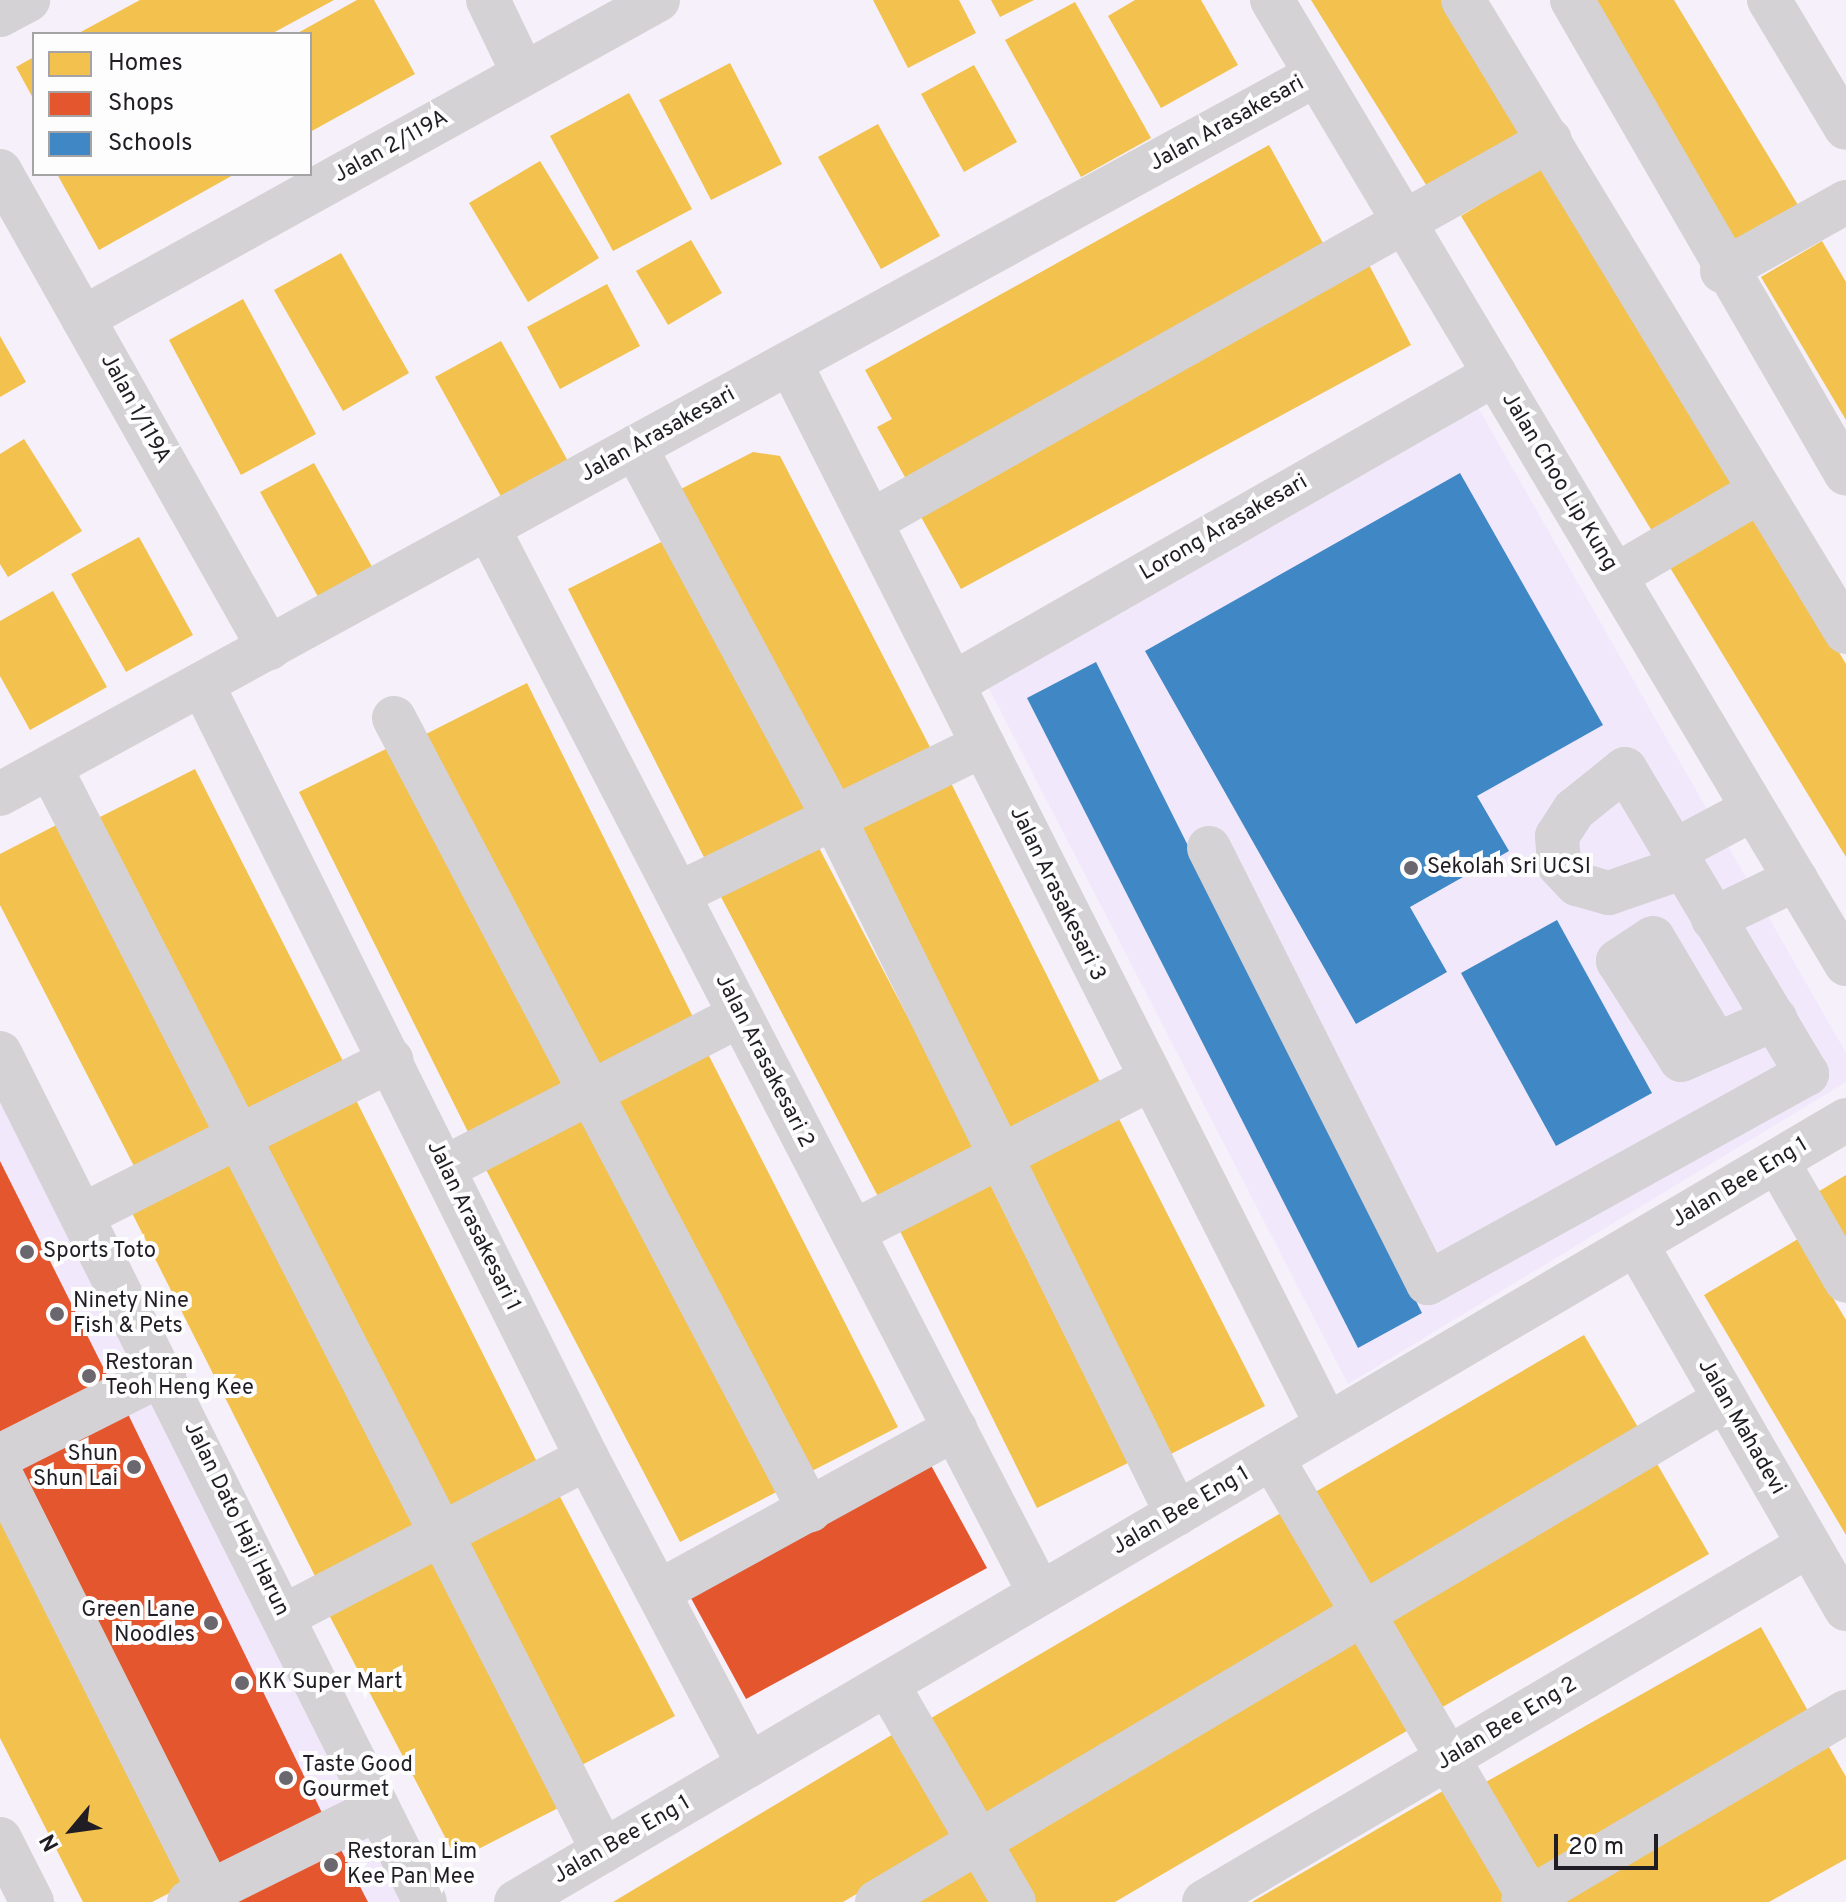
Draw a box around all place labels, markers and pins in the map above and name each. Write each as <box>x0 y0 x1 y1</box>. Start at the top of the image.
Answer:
place label: Sekolah Sri UCSI <box>1427 855 1591 881</box>
marker: Sekolah Sri UCSI <box>1402 859 1420 877</box>
place label: Sports Toto <box>43 1239 157 1265</box>
marker: Sports Toto <box>18 1243 36 1261</box>
place label: Ninety Nine Fish & Pets <box>73 1288 189 1340</box>
marker: Ninety Nine Fish & Pets <box>48 1305 66 1323</box>
place label: Restoran Teoh Heng Kee <box>105 1350 254 1402</box>
marker: Restoran Teoh Heng Kee <box>80 1367 98 1385</box>
place label: Shun Shun Lai <box>33 1441 118 1492</box>
marker: Shun Shun Lai <box>125 1458 143 1476</box>
place label: Green Lane Noodles <box>81 1597 195 1648</box>
marker: Green Lane Noodles <box>202 1614 220 1632</box>
place label: KK Super Mart <box>258 1670 403 1696</box>
marker: KK Super Mart <box>233 1674 251 1692</box>
place label: Taste Good Gourmet <box>302 1752 413 1804</box>
marker: Taste Good Gourmet <box>277 1769 295 1787</box>
place label: Restoran Lim Kee Pan Mee <box>347 1839 477 1890</box>
marker: Restoran Lim Kee Pan Mee <box>322 1856 340 1874</box>

